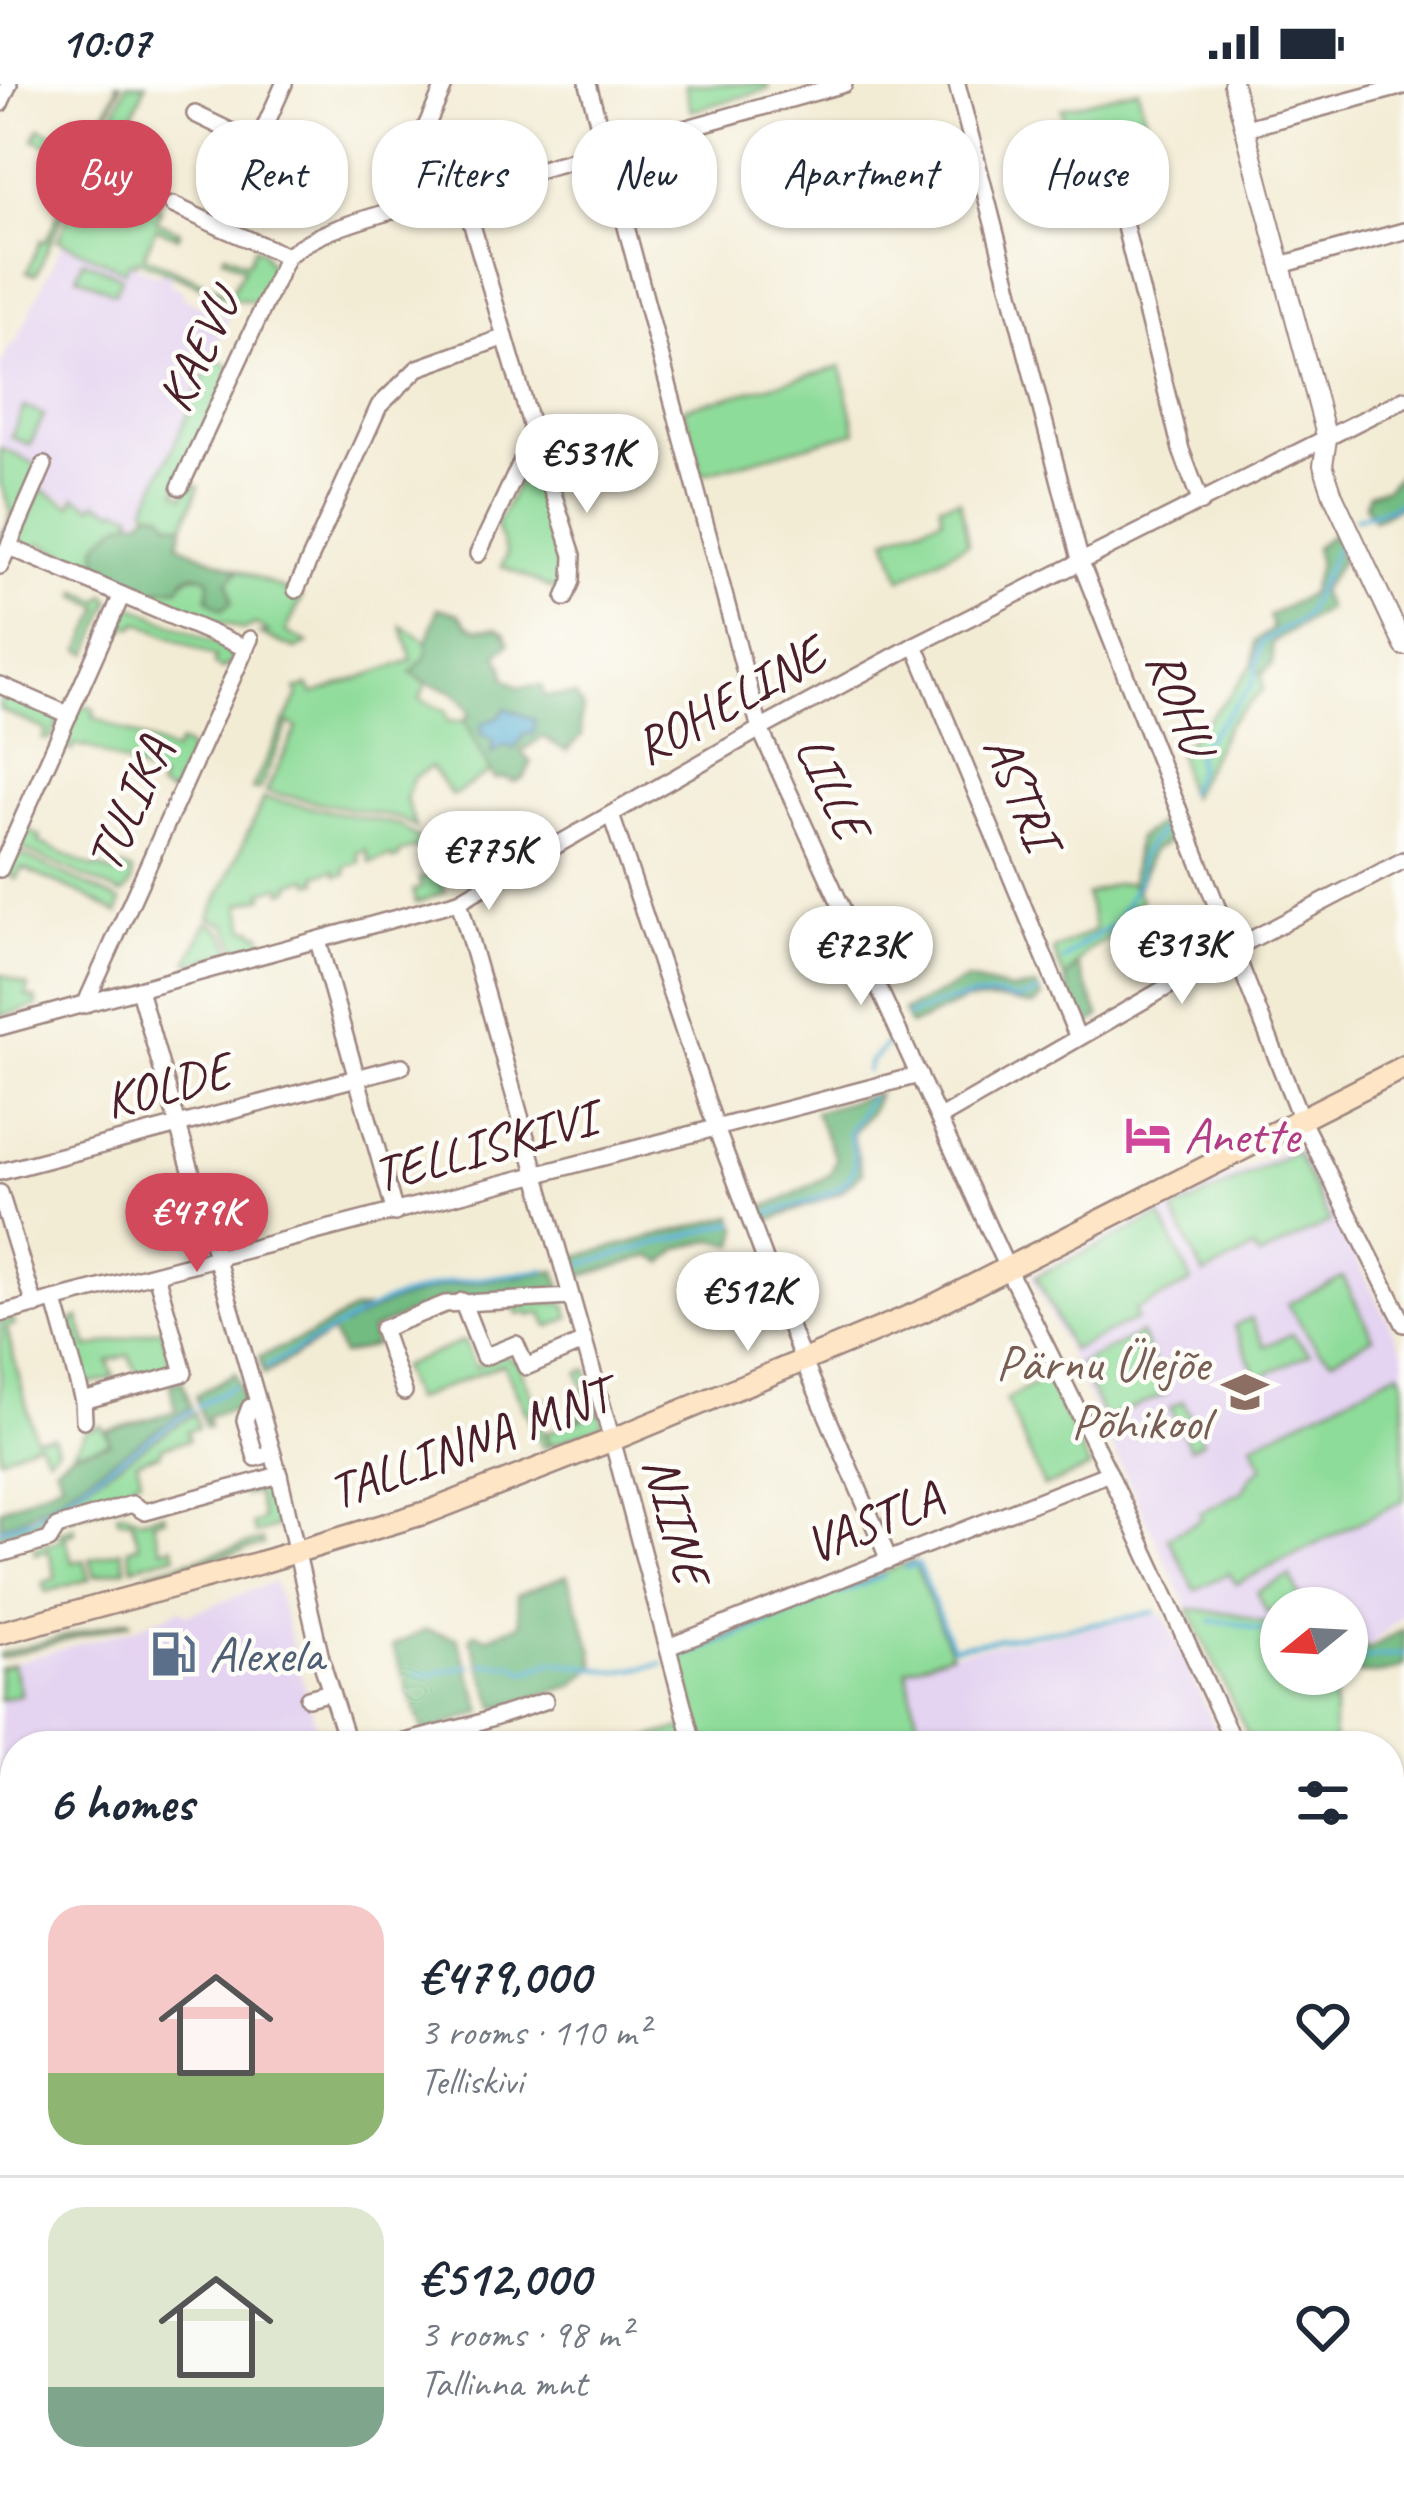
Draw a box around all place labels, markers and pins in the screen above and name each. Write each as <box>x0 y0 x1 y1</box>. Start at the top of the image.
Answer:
pin: €531K <box>503 414 671 516</box>
pin: €775K <box>405 811 573 913</box>
pin: €313K <box>1098 905 1266 1007</box>
pin: €723K <box>777 906 945 1008</box>
place label: Anette <box>1184 1103 1302 1167</box>
hotel icon: Anette <box>1123 1110 1173 1160</box>
pin: €479K <box>113 1173 281 1275</box>
pin: €512K <box>664 1252 832 1354</box>
place label: Pärnu Ülejõe Põhikool <box>996 1331 1217 1454</box>
school or university icon: Pärnu Ülejõe Põhikool <box>1220 1367 1270 1417</box>
place label: Alexela <box>209 1622 327 1686</box>
fuel station icon: Alexela <box>148 1629 198 1679</box>

